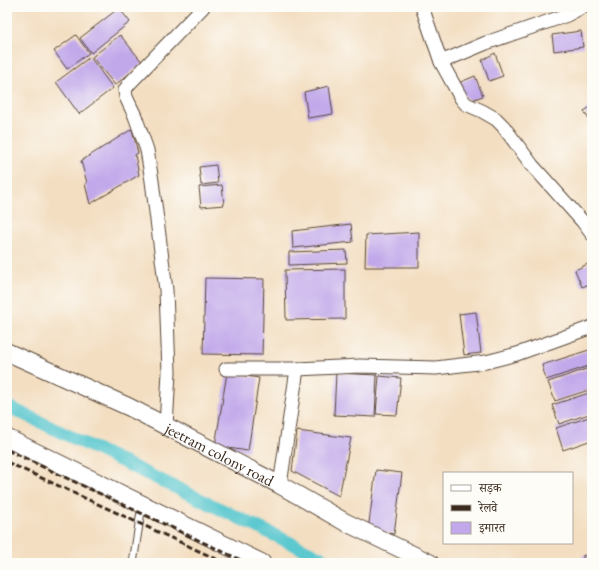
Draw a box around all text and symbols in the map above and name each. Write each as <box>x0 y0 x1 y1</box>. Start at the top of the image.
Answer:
street label: jeetram colony road <box>161 417 278 492</box>
legend <box>443 472 573 544</box>
text: सड़क <box>478 480 503 496</box>
text: रेलवे <box>477 500 498 516</box>
text: इमारत <box>478 520 506 536</box>

